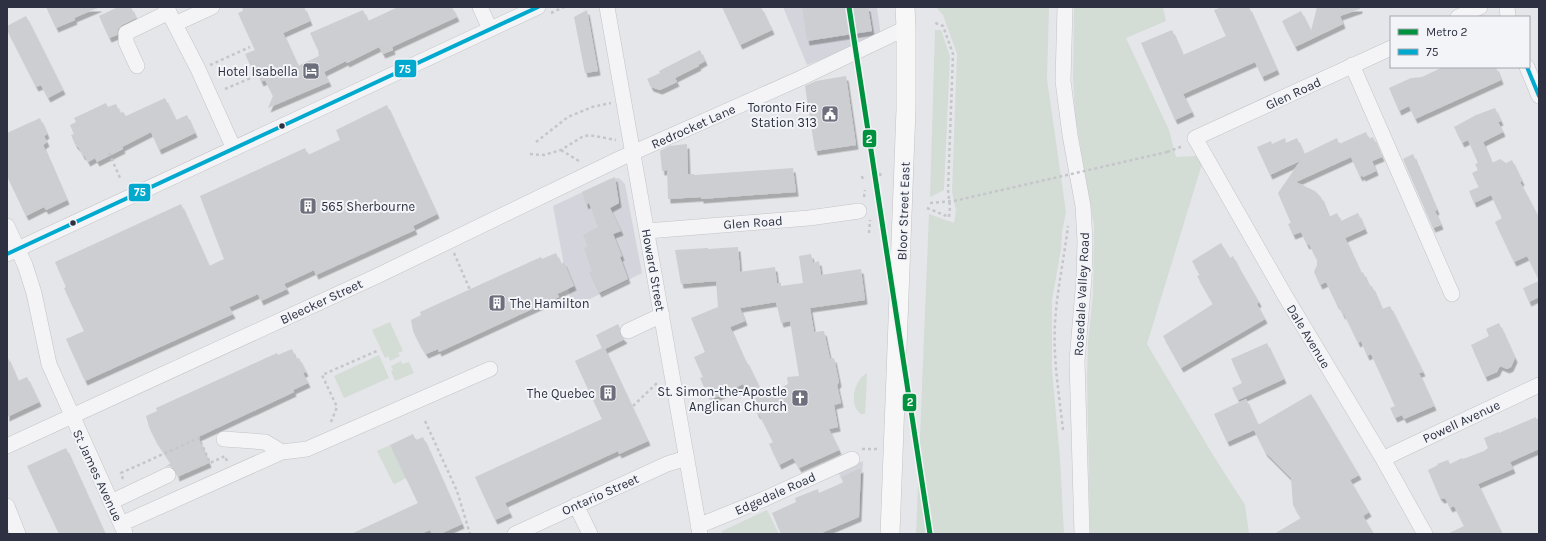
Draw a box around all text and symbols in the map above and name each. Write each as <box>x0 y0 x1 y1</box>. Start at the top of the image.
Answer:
legend <box>1390 16 1530 68</box>
text: Metro 2 <box>1426 25 1468 39</box>
text: 75 <box>1426 45 1439 59</box>
line badge: 75 <box>394 59 417 78</box>
hotel icon: Hotel Isabella <box>301 61 321 81</box>
text: 75 <box>399 63 411 76</box>
place label: Hotel Isabella <box>217 64 298 79</box>
street label: Glen Road <box>1263 74 1323 113</box>
place label: Toronto Fire Station 313 <box>748 100 817 130</box>
street label: Redrocket Lane <box>649 101 738 152</box>
public building icon: Toronto Fire Station 313 <box>820 104 840 124</box>
unlabelled marker <box>277 121 287 131</box>
line badge: 2 <box>862 129 877 148</box>
text: 2 <box>866 133 873 146</box>
street label: Bloor Street East <box>894 161 913 261</box>
line badge: 75 <box>128 183 151 202</box>
text: 75 <box>134 186 146 199</box>
building icon: 565 Sherbourne <box>298 196 318 216</box>
place label: 565 Sherbourne <box>321 199 416 214</box>
street label: Glen Road <box>723 213 783 232</box>
unlabelled marker <box>68 218 78 228</box>
street label: Howard Street <box>639 228 668 313</box>
street label: Rosedale Valley Road <box>1071 232 1092 356</box>
street label: Bleecker Street <box>278 276 365 327</box>
building icon: The Hamilton <box>487 293 507 313</box>
place label: The Hamilton <box>510 296 589 311</box>
street label: Dale Avenue <box>1284 302 1334 371</box>
building icon: The Quebec <box>598 383 618 403</box>
place label: St. Simon-the-Apostle Anglican Church <box>657 384 787 414</box>
place label: The Quebec <box>527 386 595 401</box>
church icon: St. Simon-the-Apostle Anglican Church <box>790 388 810 408</box>
line badge: 2 <box>902 393 917 412</box>
text: 2 <box>907 396 914 409</box>
street label: Powell Avenue <box>1420 397 1503 446</box>
street label: St James Avenue <box>70 427 126 524</box>
street label: Edgedale Road <box>732 469 818 518</box>
street label: Ontario Street <box>559 471 641 518</box>

